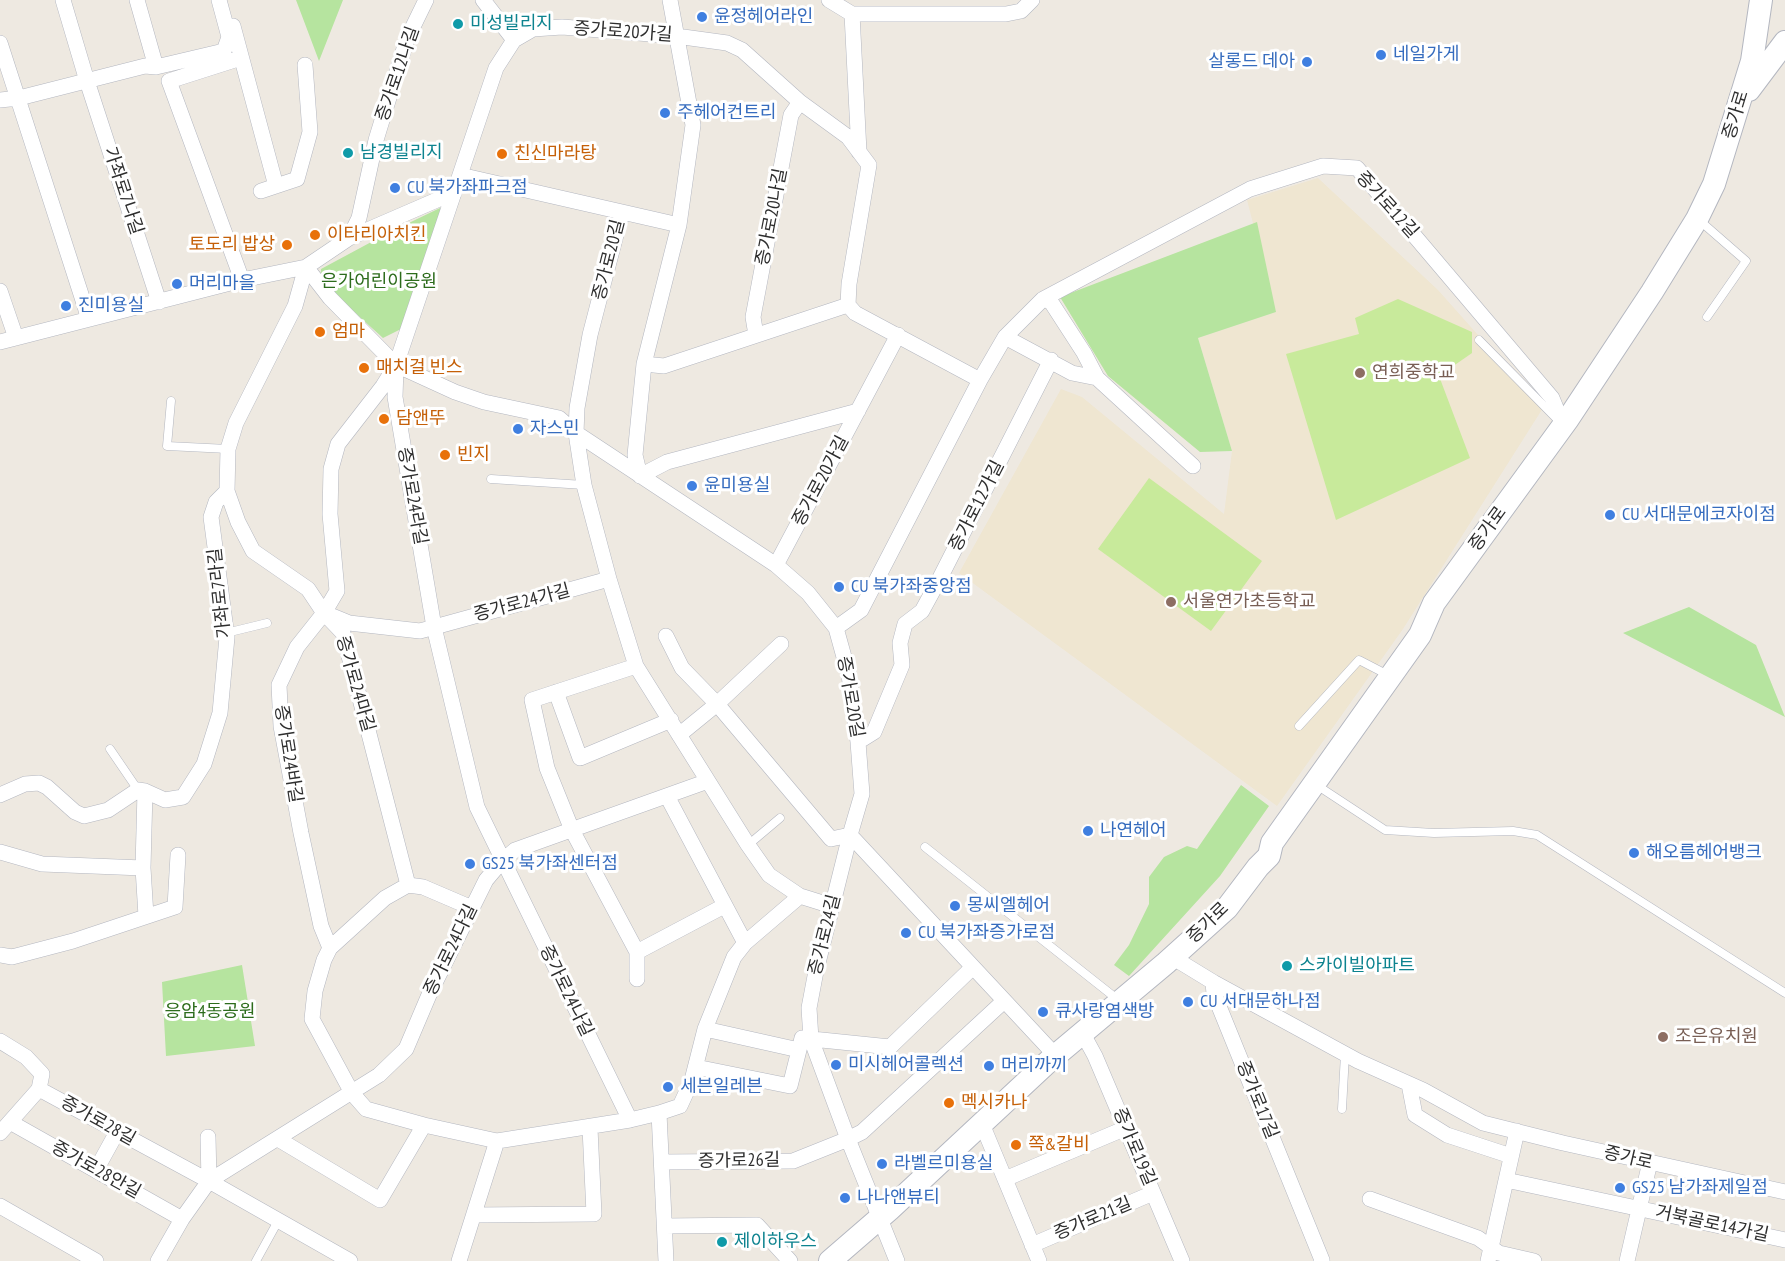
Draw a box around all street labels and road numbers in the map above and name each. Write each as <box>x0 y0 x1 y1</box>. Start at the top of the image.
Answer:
street label: 증가로20가길 <box>573 18 673 46</box>
street label: 증가로12나길 <box>372 24 424 124</box>
street label: 증가로 <box>1718 88 1754 142</box>
street label: 가좌로7나길 <box>99 144 147 238</box>
street label: 증가로20나길 <box>752 166 792 268</box>
street label: 증가로12길 <box>1351 167 1423 243</box>
street label: 증가로20길 <box>589 217 629 303</box>
street label: 증가로20가길 <box>788 432 854 530</box>
street label: 증가로24라길 <box>393 445 431 547</box>
street label: 증가로12가길 <box>945 457 1009 555</box>
street label: 증가로 <box>1465 503 1511 555</box>
street label: 가좌로7라길 <box>205 547 235 639</box>
street label: 증가로24가길 <box>471 580 573 626</box>
street label: 증가로24마길 <box>331 633 379 735</box>
street label: 증가로20길 <box>832 655 868 739</box>
street label: 증가로24바길 <box>270 703 306 805</box>
street label: 증가로24길 <box>805 892 845 978</box>
street label: 증가로 <box>1183 898 1233 948</box>
street label: 증가로24다길 <box>420 901 482 999</box>
street label: 증가로24나길 <box>535 942 597 1040</box>
street label: 증가로17길 <box>1232 1058 1282 1142</box>
street label: 증가로28길 <box>57 1092 139 1150</box>
street label: 증가로19길 <box>1108 1105 1160 1189</box>
street label: 증가로28안길 <box>47 1137 145 1203</box>
street label: 증가로 <box>1601 1142 1655 1174</box>
street label: 증가로26길 <box>698 1149 780 1173</box>
street label: 증가로21길 <box>1051 1193 1135 1245</box>
street label: 거북골로14가길 <box>1653 1201 1771 1247</box>

